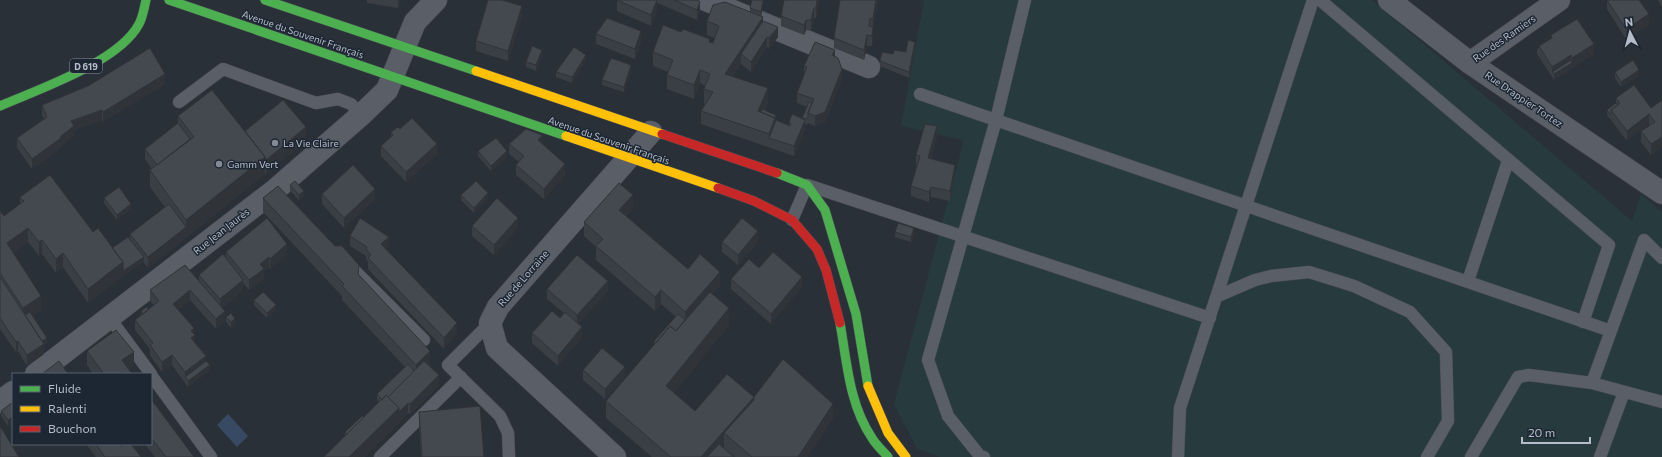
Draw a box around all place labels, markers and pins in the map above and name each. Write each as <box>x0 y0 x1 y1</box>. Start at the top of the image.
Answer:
place label: La Vie Claire <box>283 137 339 149</box>
marker: La Vie Claire <box>270 138 280 148</box>
place label: Gamm Vert <box>227 158 278 170</box>
marker: Gamm Vert <box>214 159 224 169</box>

